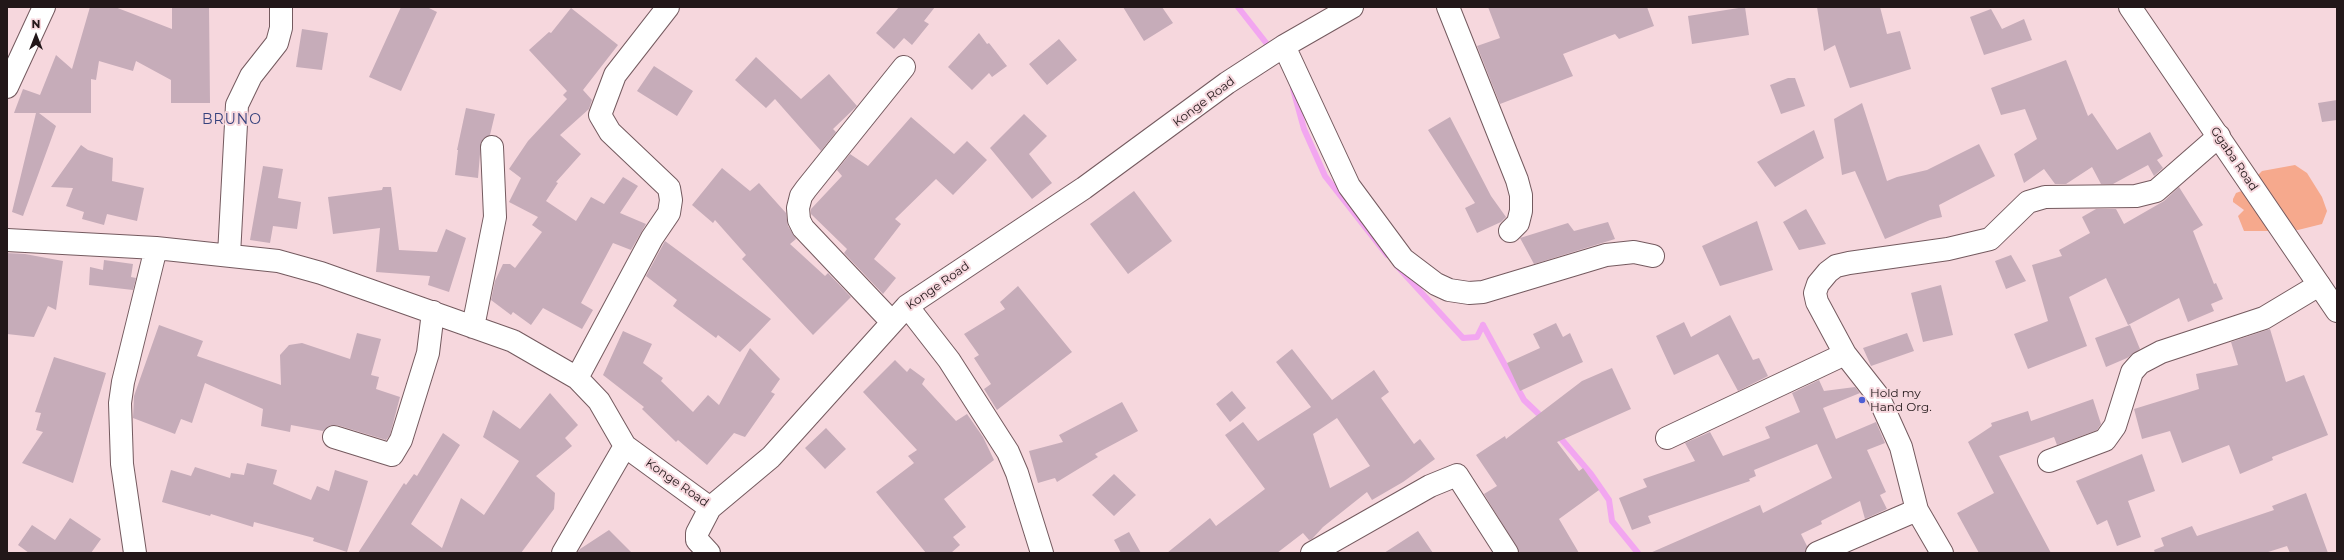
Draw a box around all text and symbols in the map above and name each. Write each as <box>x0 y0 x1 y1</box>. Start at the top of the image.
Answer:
north arrow <box>16 16 56 56</box>
text: N <box>32 17 40 31</box>
street label: Konge Road <box>1170 74 1238 130</box>
district label: BRUNO <box>202 112 262 128</box>
street label: Ggaba Road <box>2207 124 2261 194</box>
street label: Konge Road <box>904 259 972 313</box>
place label: Hold my Hand Org. <box>1870 386 1932 414</box>
marker: Hold my Hand Org. <box>1857 395 1867 405</box>
street label: Konge Road <box>643 456 711 510</box>

